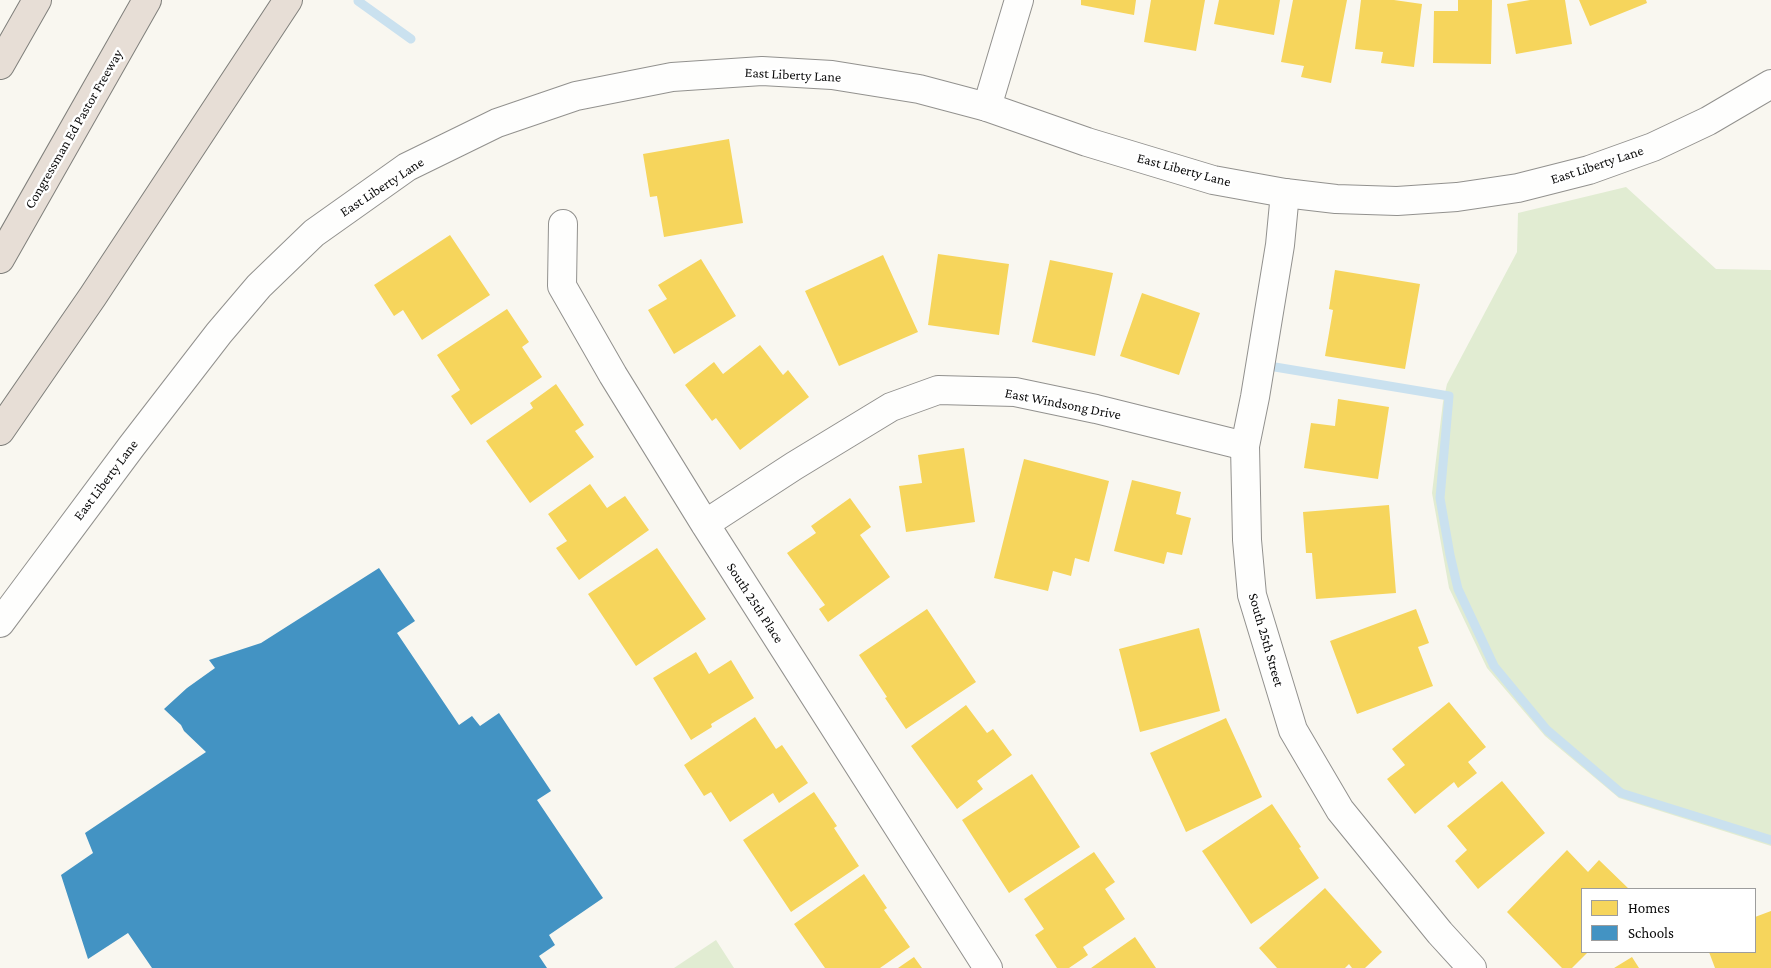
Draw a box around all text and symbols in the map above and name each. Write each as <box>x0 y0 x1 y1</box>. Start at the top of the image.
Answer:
street label: Congressman Ed Pastor Freeway <box>21 46 127 212</box>
street label: East Liberty Lane <box>744 64 842 86</box>
street label: East Liberty Lane <box>1548 142 1646 188</box>
street label: East Liberty Lane <box>1135 149 1233 191</box>
street label: East Liberty Lane <box>337 154 427 220</box>
street label: East Windsong Drive <box>1004 385 1122 423</box>
street label: East Liberty Lane <box>70 436 142 524</box>
street label: South 25th Place <box>723 560 787 646</box>
street label: South 25th Street <box>1245 591 1287 689</box>
legend <box>1581 888 1756 953</box>
text: Homes <box>1628 900 1670 916</box>
text: Schools <box>1628 925 1674 941</box>

